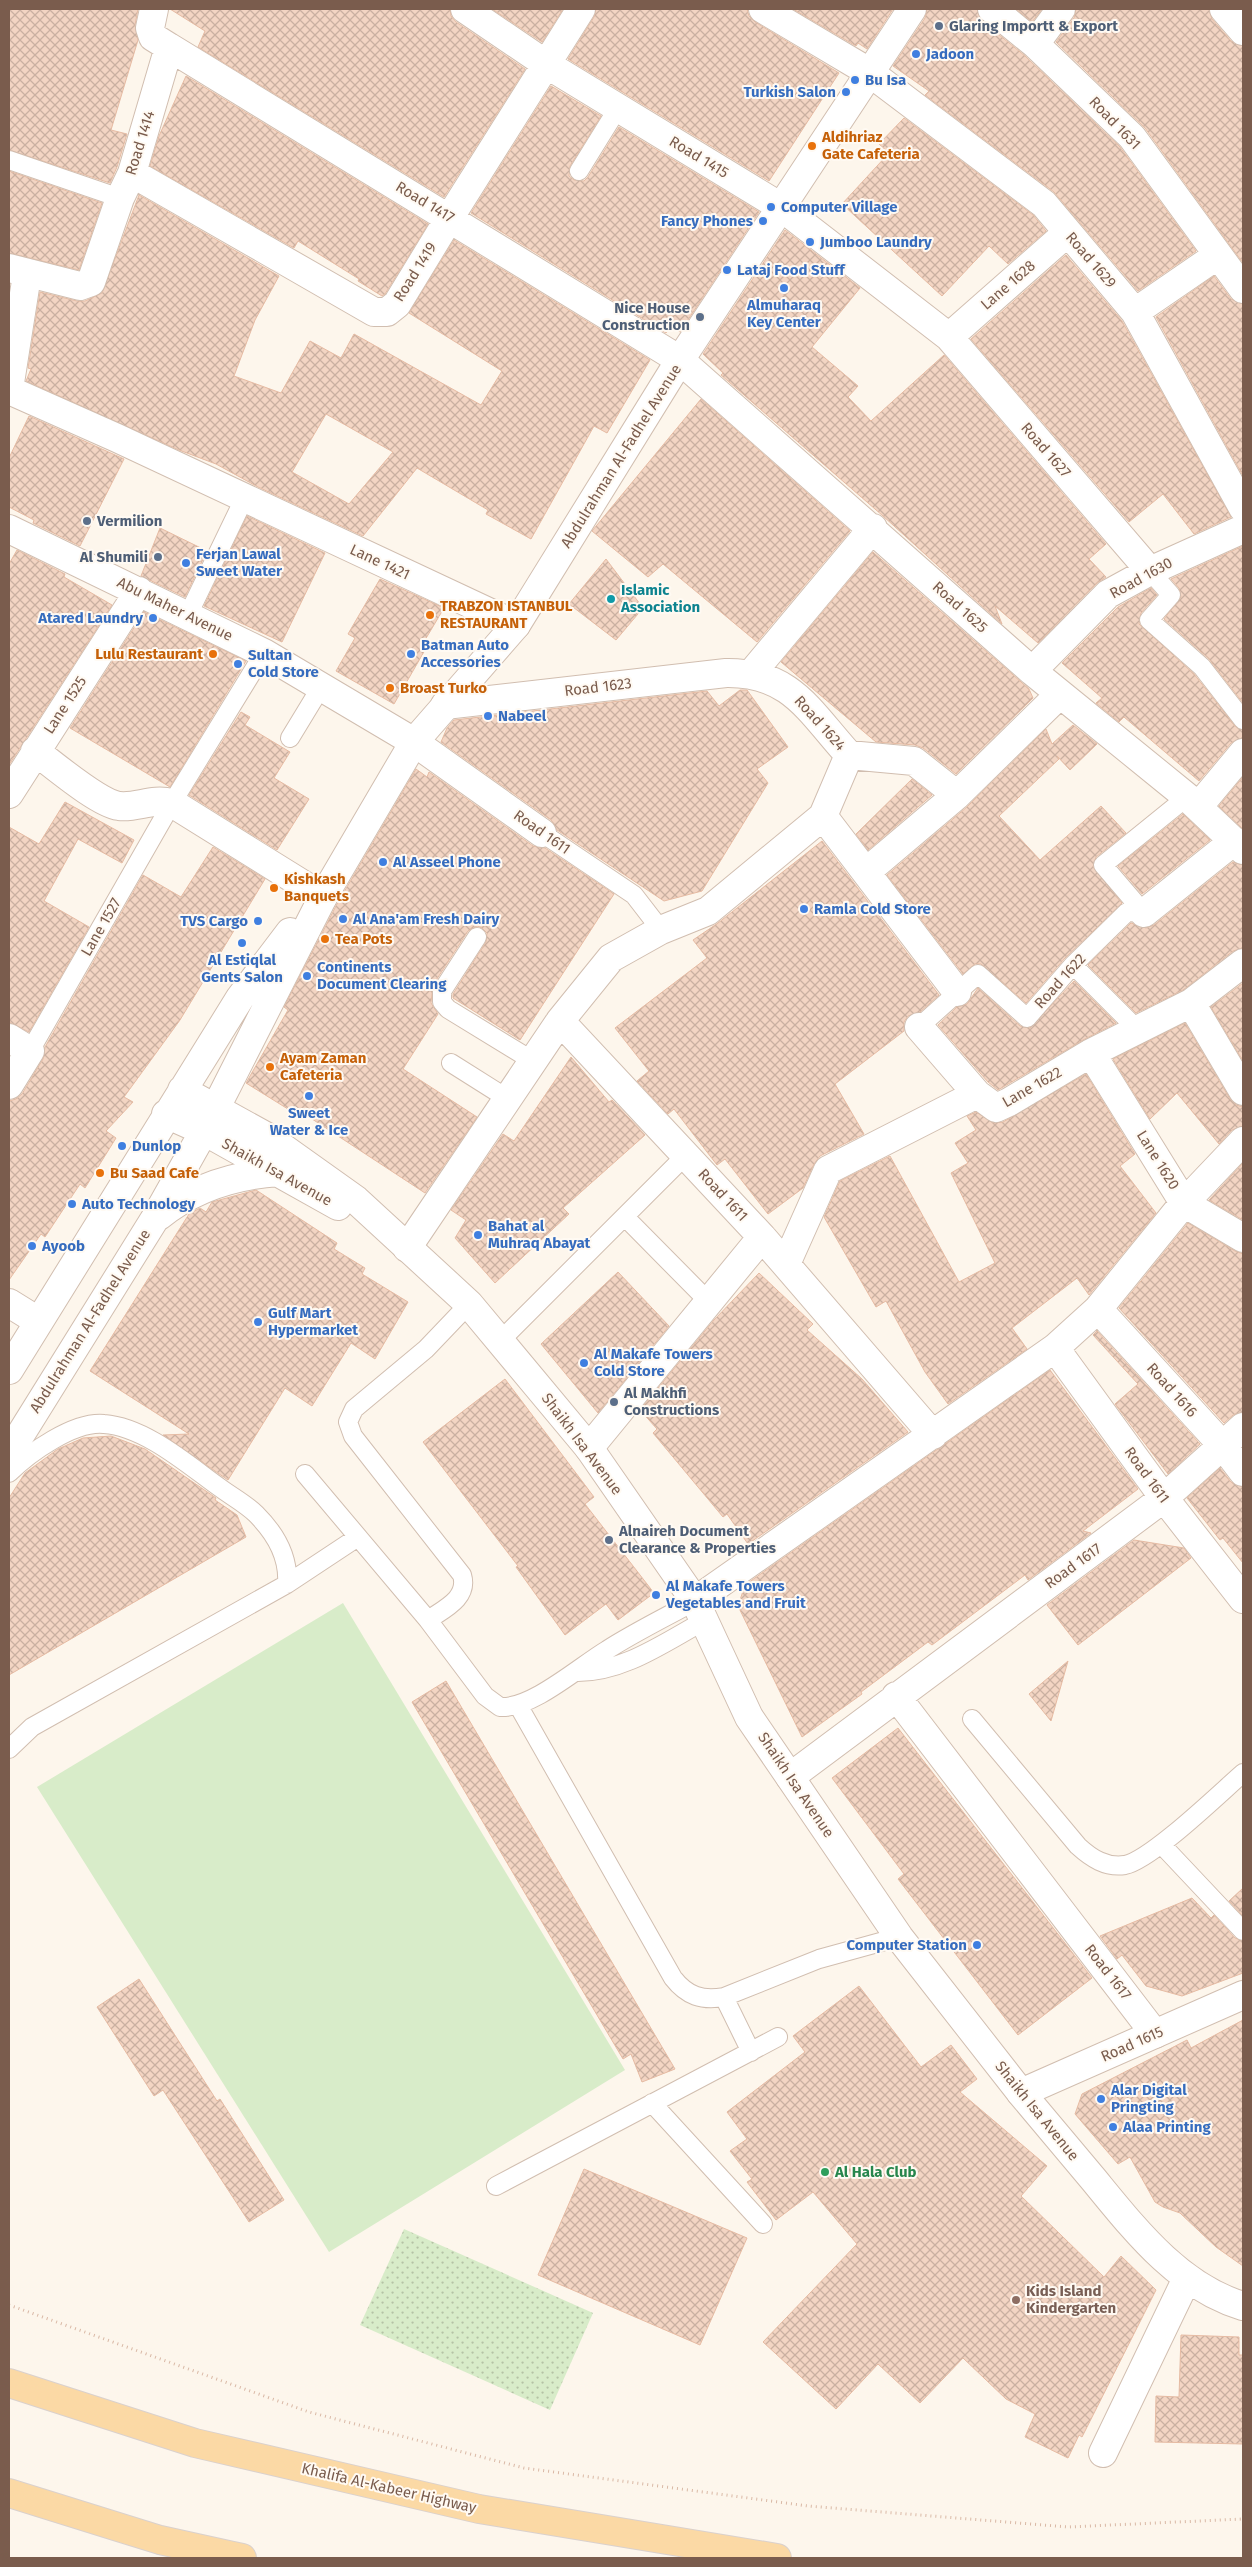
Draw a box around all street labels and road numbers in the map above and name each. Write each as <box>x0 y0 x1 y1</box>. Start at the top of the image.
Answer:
street label: Road 1631 <box>1085 93 1145 153</box>
street label: Road 1414 <box>122 108 158 178</box>
street label: Road 1415 <box>666 132 732 182</box>
street label: Road 1417 <box>392 177 458 227</box>
street label: Road 1629 <box>1062 228 1120 292</box>
street label: Road 1419 <box>390 239 440 305</box>
street label: Lane 1628 <box>977 256 1039 314</box>
street label: Abdulrahman Al-Fadhel Avenue <box>557 361 685 551</box>
street label: Road 1627 <box>1017 419 1075 481</box>
street label: Lane 1421 <box>347 540 413 584</box>
street label: Road 1630 <box>1107 553 1175 603</box>
street label: Abu Maher Avenue <box>114 573 236 645</box>
street label: Road 1625 <box>929 578 991 636</box>
street label: Lane 1525 <box>40 673 90 737</box>
street label: Road 1623 <box>563 674 633 700</box>
street label: Road 1624 <box>791 692 849 754</box>
street label: Road 1611 <box>510 806 574 858</box>
street label: Lane 1527 <box>77 894 125 959</box>
street label: Road 1622 <box>1031 950 1089 1012</box>
street label: Lane 1622 <box>999 1063 1065 1111</box>
street label: Lane 1620 <box>1133 1127 1183 1193</box>
street label: Shaikh Isa Avenue <box>219 1134 335 1210</box>
street label: Road 1611 <box>694 1165 752 1225</box>
street label: Abdulrahman Al-Fadhel Avenue <box>26 1226 154 1416</box>
street label: Road 1616 <box>1143 1359 1201 1421</box>
street label: Shaikh Isa Avenue <box>538 1389 626 1499</box>
street label: Road 1611 <box>1121 1443 1173 1507</box>
street label: Road 1617 <box>1041 1539 1105 1593</box>
street label: Shaikh Isa Avenue <box>754 1729 838 1841</box>
street label: Road 1617 <box>1081 1941 1135 2004</box>
street label: Road 1615 <box>1098 2022 1166 2066</box>
street label: Shaikh Isa Avenue <box>991 2058 1083 2164</box>
street label: Khalifa Al-Kabeer Highway <box>300 2459 479 2517</box>

